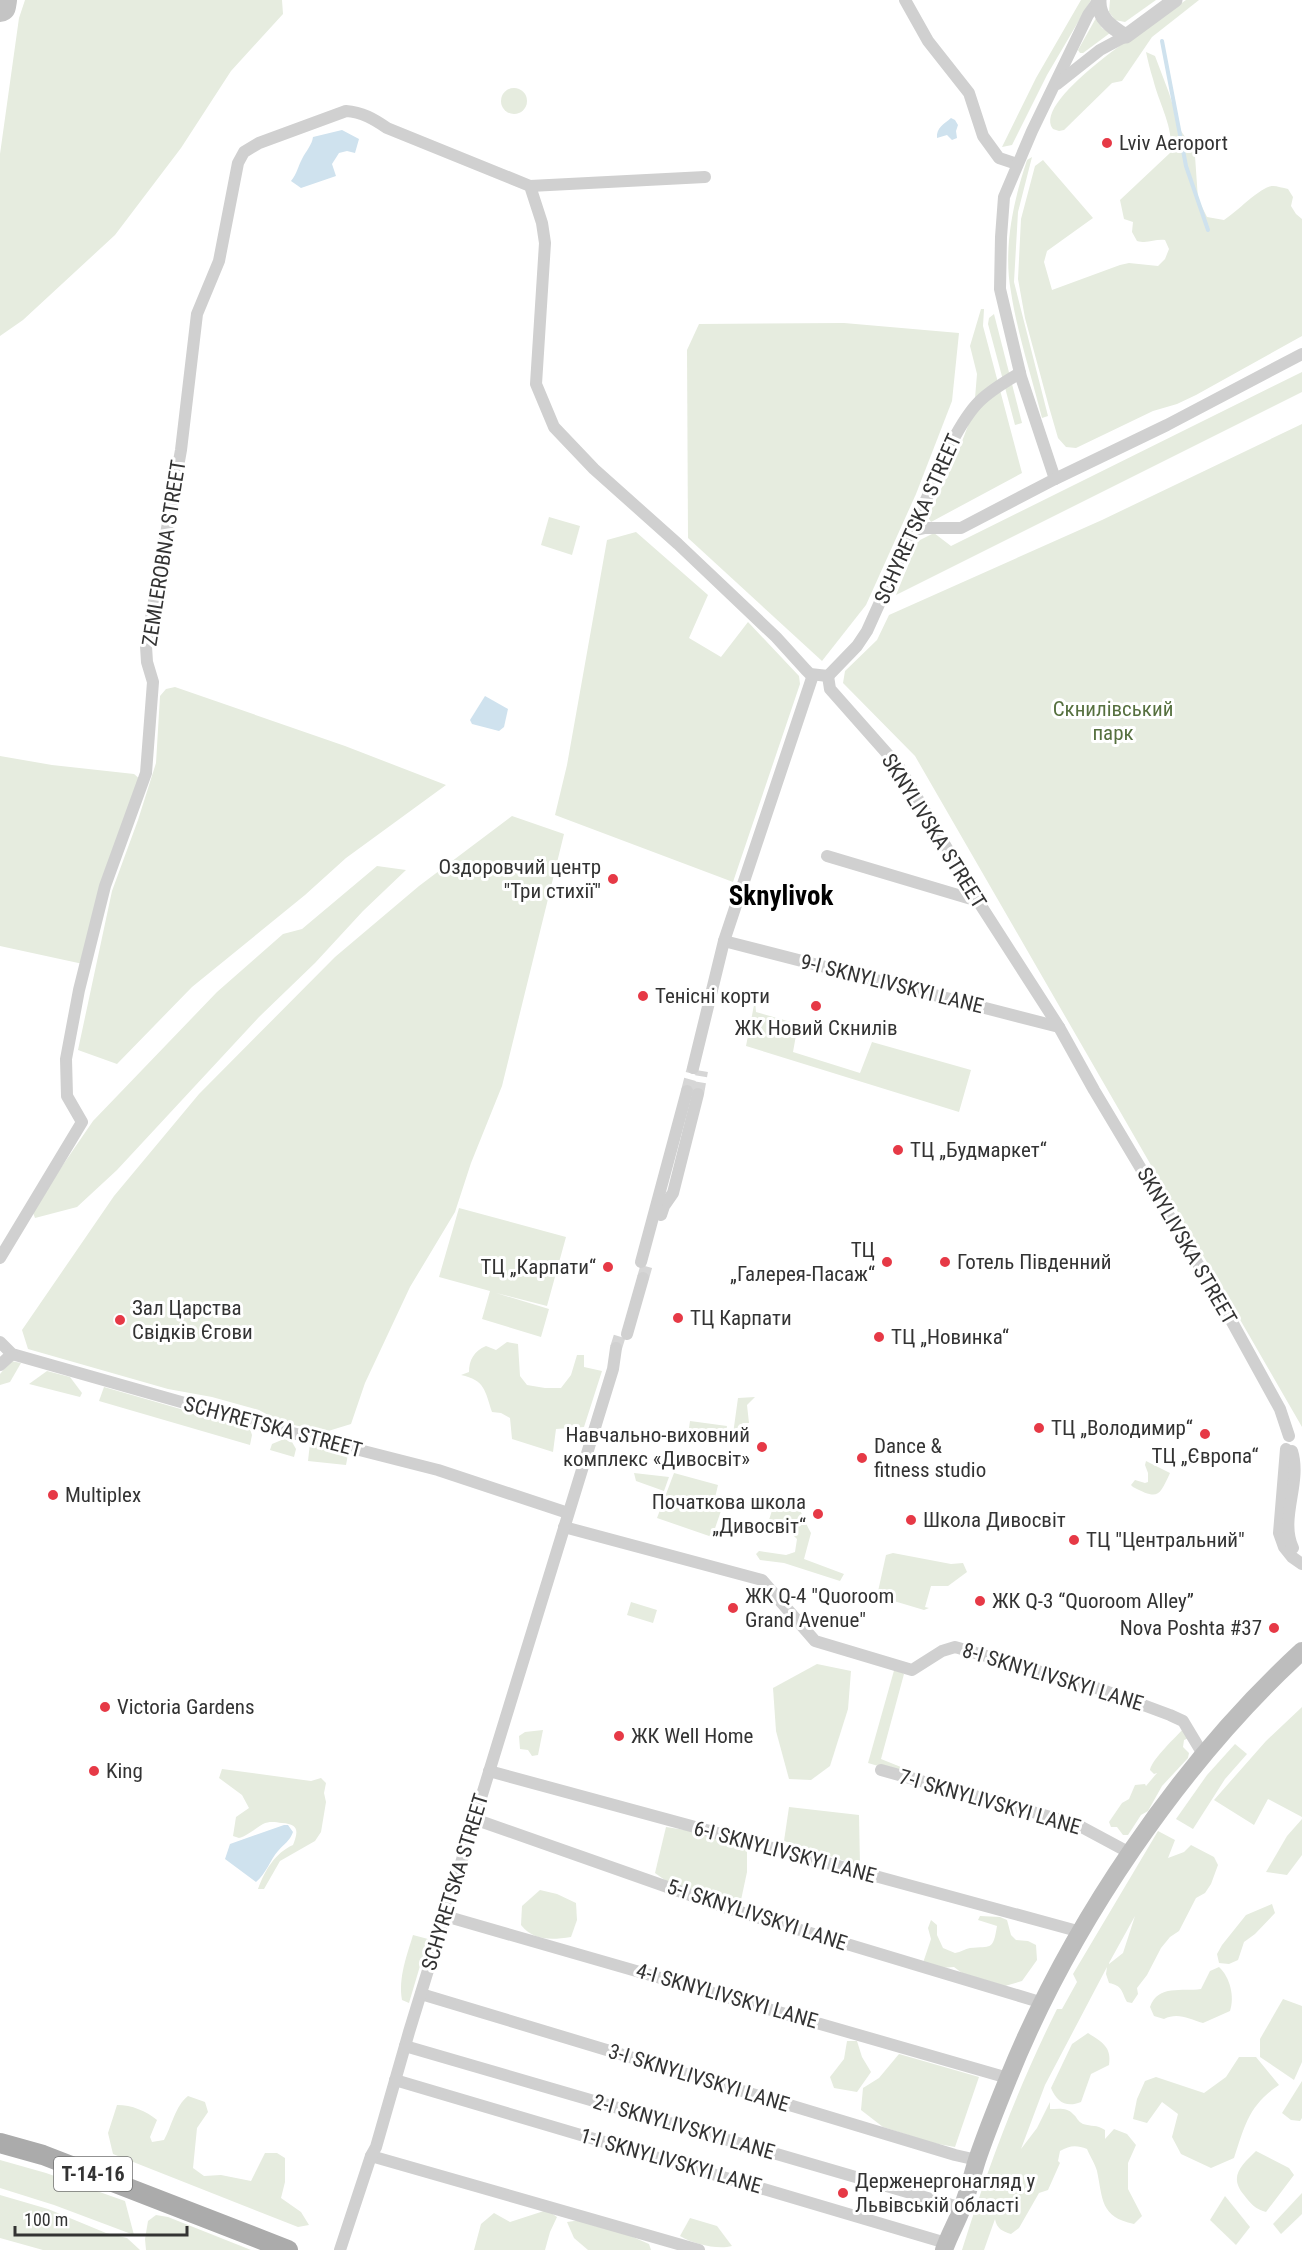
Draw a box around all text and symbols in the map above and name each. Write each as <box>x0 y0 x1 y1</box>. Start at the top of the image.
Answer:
place label: Lviv Aeroport <box>1119 131 1228 155</box>
marker: Lviv Aeroport <box>1100 136 1114 150</box>
street label: SCHYRETSKA STREET <box>870 430 966 608</box>
street label: ZEMLEROBNA STREET <box>137 458 191 648</box>
park label: Скнилівський парк <box>1053 697 1173 745</box>
street label: SKNYLIVSKA STREET <box>877 749 991 913</box>
place label: Оздоровчий центр "Три стихії" <box>439 855 601 903</box>
marker: Оздоровчий центр "Три стихії" <box>606 872 620 886</box>
district label: Sknylivok <box>729 880 833 912</box>
street label: 9-I SKNYLIVSKYI LANE <box>798 950 986 1018</box>
place label: Тенісні корти <box>655 984 770 1008</box>
marker: Тенісні корти <box>636 989 650 1003</box>
marker: ЖК Новий Скнилів <box>809 999 823 1013</box>
place label: ЖК Новий Скнилів <box>734 1016 898 1040</box>
place label: ТЦ „Будмаркет“ <box>910 1138 1047 1162</box>
marker: ТЦ „Будмаркет“ <box>891 1143 905 1157</box>
street label: SKNYLIVSKA STREET <box>1132 1163 1242 1329</box>
place label: ТЦ „Галерея-Пасаж“ <box>730 1238 875 1286</box>
place label: Готель Південний <box>957 1250 1111 1274</box>
place label: ТЦ „Карпати“ <box>481 1255 596 1279</box>
marker: ТЦ „Галерея-Пасаж“ <box>880 1255 894 1269</box>
marker: Готель Південний <box>938 1255 952 1269</box>
marker: ТЦ „Карпати“ <box>601 1260 615 1274</box>
place label: Зал Царства Свідків Єгови <box>132 1296 253 1344</box>
place label: ТЦ Карпати <box>690 1306 792 1330</box>
marker: ТЦ Карпати <box>671 1311 685 1325</box>
marker: Зал Царства Свідків Єгови <box>113 1313 127 1327</box>
place label: ТЦ „Новинка“ <box>891 1325 1009 1349</box>
marker: ТЦ „Новинка“ <box>872 1330 886 1344</box>
street label: SCHYRETSKA STREET <box>181 1392 365 1462</box>
place label: ТЦ „Володимир“ <box>1051 1416 1193 1440</box>
marker: ТЦ „Володимир“ <box>1032 1421 1046 1435</box>
place label: Навчально-виховний комплекс «Дивосвіт» <box>563 1423 750 1471</box>
marker: ТЦ „Європа“ <box>1198 1427 1212 1441</box>
place label: Dance & fitness studio <box>874 1434 986 1482</box>
marker: Навчально-виховний комплекс «Дивосвіт» <box>755 1440 769 1454</box>
place label: ТЦ „Європа“ <box>1152 1444 1259 1468</box>
marker: Dance & fitness studio <box>855 1451 869 1465</box>
place label: Multiplex <box>65 1483 141 1507</box>
marker: Multiplex <box>46 1488 60 1502</box>
place label: Початкова школа „Дивосвіт“ <box>652 1490 806 1538</box>
marker: Початкова школа „Дивосвіт“ <box>811 1507 825 1521</box>
place label: Школа Дивосвіт <box>923 1508 1066 1532</box>
marker: Школа Дивосвіт <box>904 1513 918 1527</box>
place label: ТЦ "Центральний" <box>1086 1528 1245 1552</box>
marker: ТЦ "Центральний" <box>1067 1533 1081 1547</box>
place label: ЖК Q-4 "Quoroom Grand Avenue" <box>745 1584 894 1632</box>
place label: ЖК Q-3 “Quoroom Alley” <box>992 1589 1194 1613</box>
marker: ЖК Q-3 “Quoroom Alley” <box>973 1594 987 1608</box>
marker: ЖК Q-4 "Quoroom Grand Avenue" <box>726 1601 740 1615</box>
place label: Nova Poshta #37 <box>1120 1616 1262 1640</box>
marker: Nova Poshta #37 <box>1267 1621 1281 1635</box>
street label: 8-I SKNYLIVSKYI LANE <box>960 1638 1146 1716</box>
place label: Victoria Gardens <box>117 1695 255 1719</box>
marker: Victoria Gardens <box>98 1700 112 1714</box>
place label: ЖК Well Home <box>631 1724 754 1748</box>
marker: ЖК Well Home <box>612 1729 626 1743</box>
place label: King <box>106 1759 143 1783</box>
marker: King <box>87 1764 101 1778</box>
street label: 7-I SKNYLIVSKYI LANE <box>896 1765 1084 1839</box>
street label: SCHYRETSKA STREET <box>417 1791 493 1973</box>
street label: 6-I SKNYLIVSKYI LANE <box>691 1816 879 1888</box>
street label: 5-I SKNYLIVSKYI LANE <box>664 1875 850 1955</box>
street label: 4-I SKNYLIVSKYI LANE <box>633 1959 821 2033</box>
street label: 3-I SKNYLIVSKYI LANE <box>606 2039 792 2117</box>
street label: 2-I SKNYLIVSKYI LANE <box>590 2090 778 2164</box>
street label: 1-I SKNYLIVSKYI LANE <box>577 2124 765 2198</box>
road number: Т-14-16 <box>54 2157 132 2191</box>
place label: Держенергонагляд у Львівській області <box>855 2169 1036 2217</box>
marker: Держенергонагляд у Львівській області <box>836 2186 850 2200</box>
scale bar <box>15 2199 188 2237</box>
text: 100 m <box>24 2209 68 2230</box>

